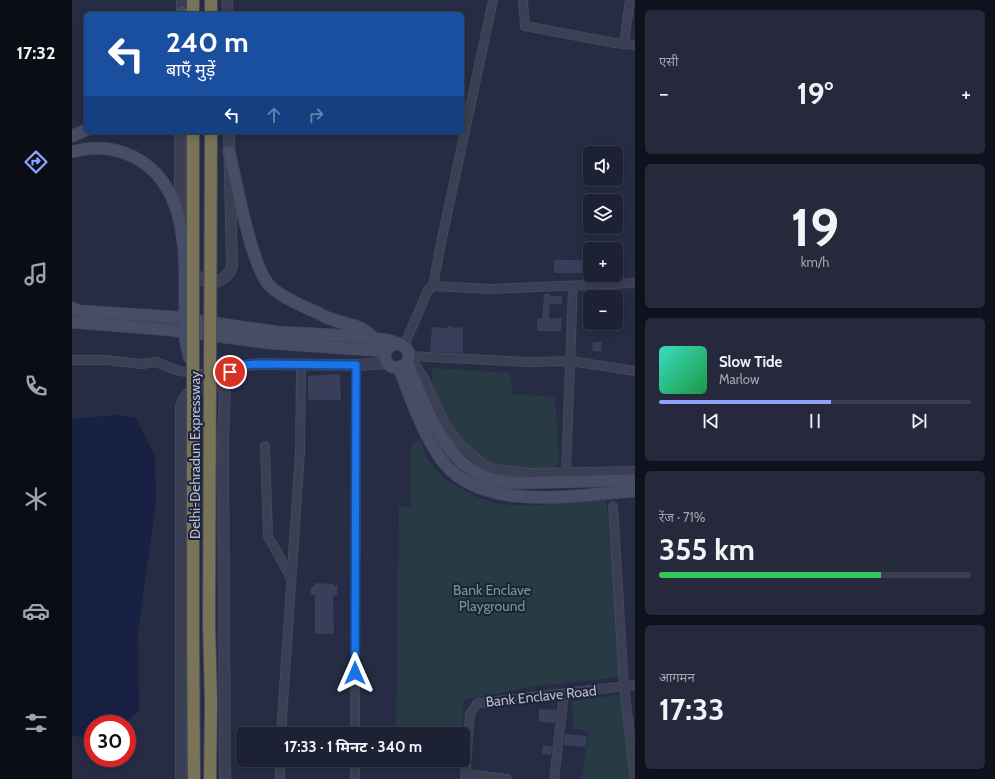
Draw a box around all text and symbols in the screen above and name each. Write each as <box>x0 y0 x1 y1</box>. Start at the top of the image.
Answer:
text: 240 m <box>166 25 249 59</box>
icon: left <box>100 28 152 80</box>
text: 17:32 <box>16 42 56 64</box>
text: एसी <box>659 53 678 69</box>
text: बाएँ मुड़ें <box>166 59 215 81</box>
text: 19° <box>797 75 833 112</box>
text: − <box>659 80 669 107</box>
text: + <box>961 80 971 107</box>
icon: left <box>221 104 243 126</box>
icon: ahead <box>263 104 285 126</box>
icon: right <box>305 104 327 126</box>
map controls <box>583 146 623 330</box>
button: sound <box>583 146 623 186</box>
icon: directions <box>22 148 50 176</box>
button: layers <box>583 194 623 234</box>
text: 19 <box>791 196 839 259</box>
button: + <box>583 242 623 282</box>
text: km/h <box>801 254 829 270</box>
icon: music <box>22 260 50 288</box>
button: − <box>583 290 623 330</box>
text: Slow Tide <box>719 353 782 371</box>
pin <box>213 355 247 389</box>
icon: arrive <box>219 361 241 383</box>
street label: Delhi-Dehradun Expressway <box>186 371 204 539</box>
text: Marlow <box>719 371 759 387</box>
icon: phone <box>22 372 50 400</box>
icon: previous <box>700 410 722 432</box>
icon: pause <box>804 410 826 432</box>
icon: next <box>908 410 930 432</box>
icon: climate <box>22 485 50 513</box>
text: रेंज · 71% <box>659 509 705 525</box>
text: 355 km <box>659 531 755 568</box>
park label: Bank Enclave Playground <box>453 581 531 615</box>
icon: car <box>22 597 50 625</box>
position arrow <box>334 652 376 694</box>
text: आगमन <box>659 669 695 685</box>
street label: Bank Enclave Road <box>485 681 597 711</box>
text: 17:33 <box>659 691 724 728</box>
icon: filters <box>22 709 50 737</box>
speed limit sign: 30 <box>84 715 136 767</box>
text: 17:33 · 1 मिनट · 340 m <box>284 738 422 756</box>

